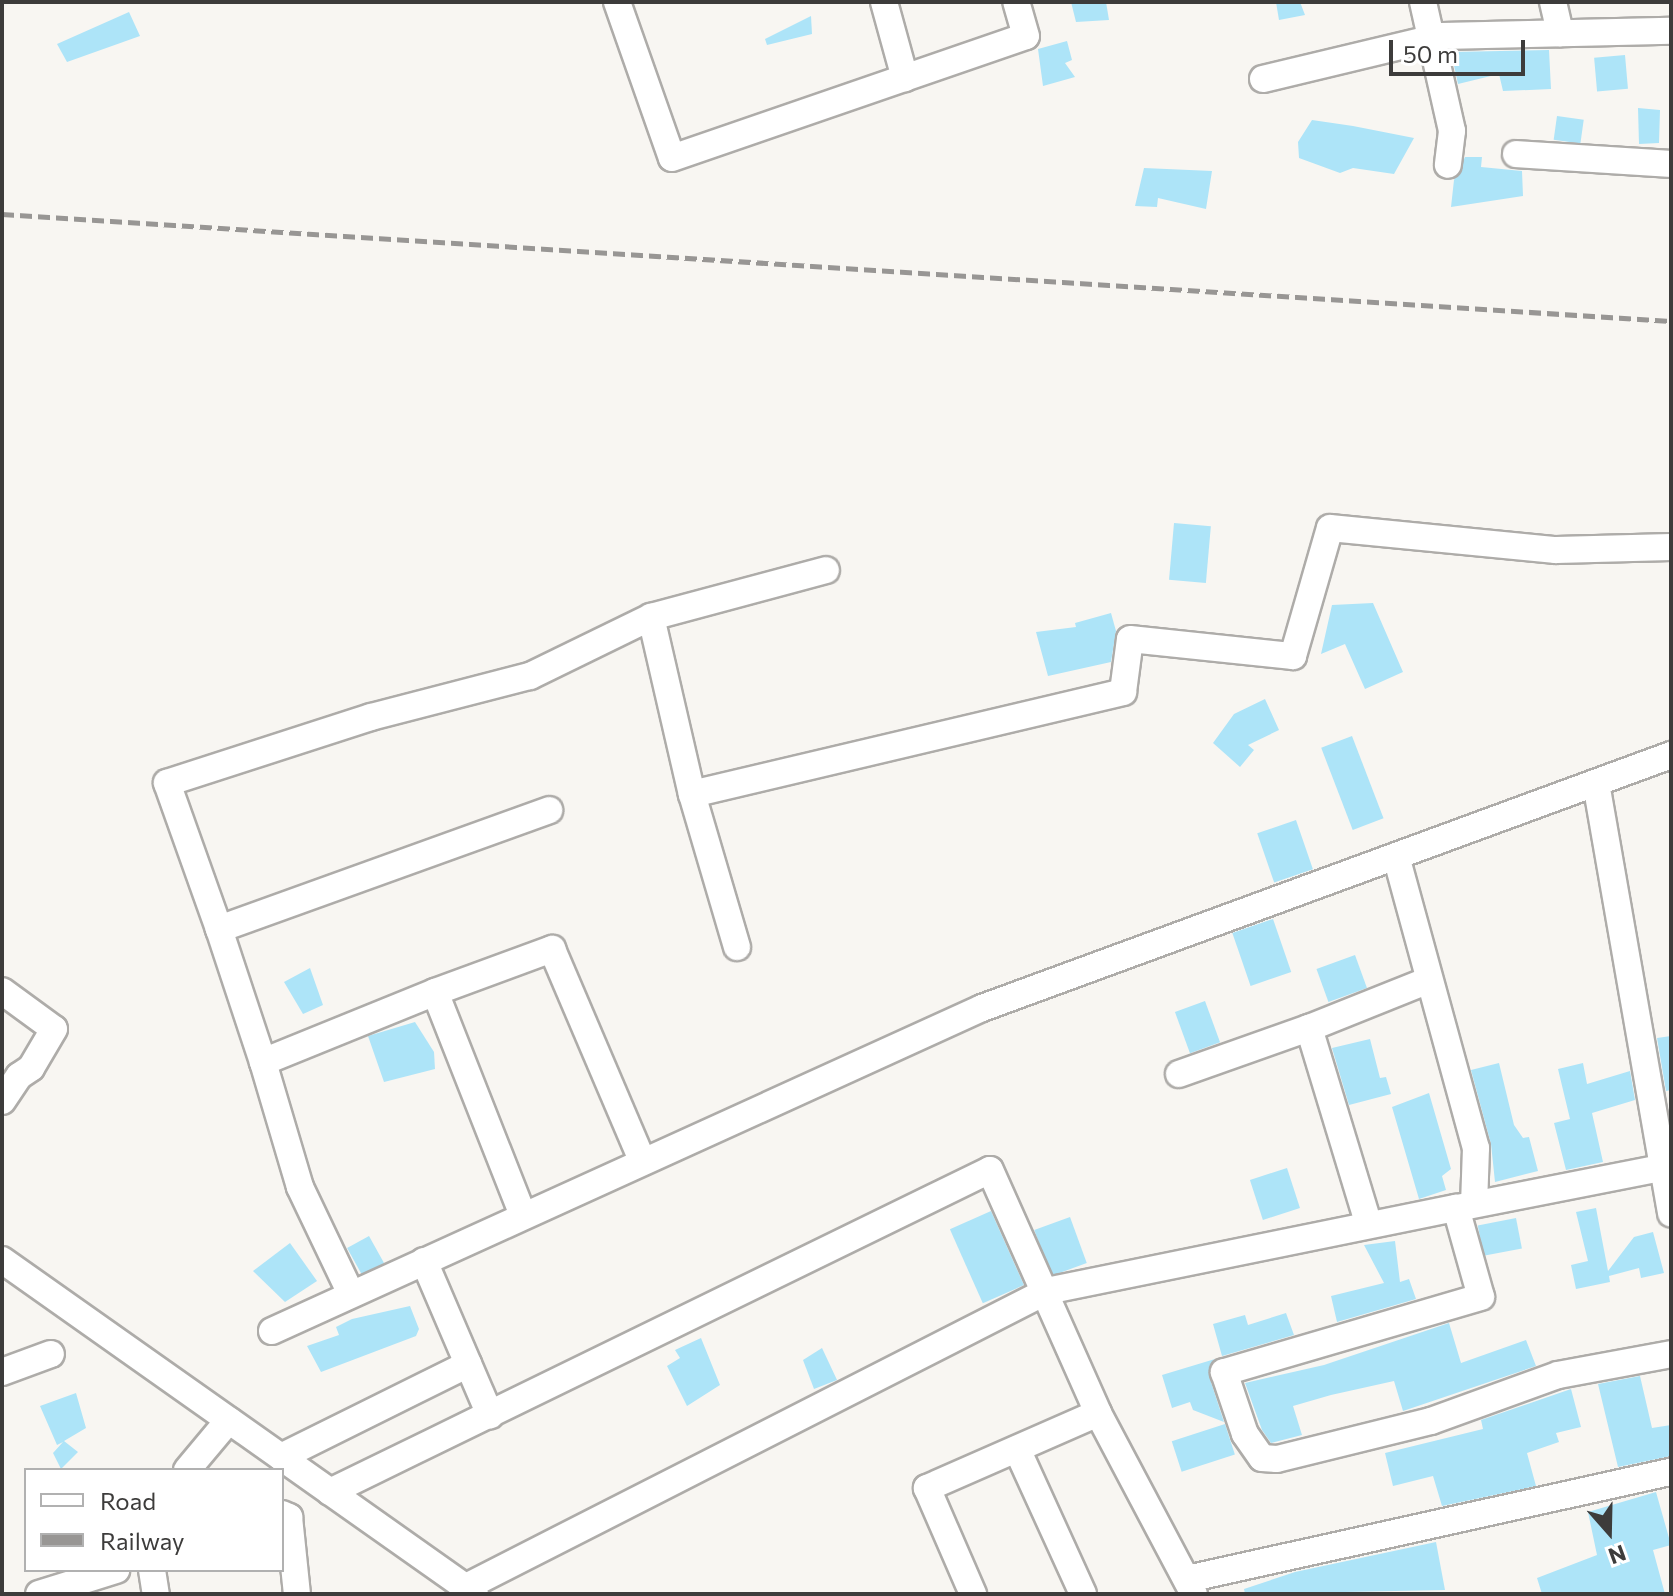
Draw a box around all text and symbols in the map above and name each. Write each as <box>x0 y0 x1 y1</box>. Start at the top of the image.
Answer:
scale bar <box>1393 24 1529 74</box>
text: 50 m <box>1403 39 1458 68</box>
legend <box>24 1468 284 1572</box>
text: Road <box>100 1486 156 1515</box>
north arrow <box>1569 1492 1649 1572</box>
text: Railway <box>100 1526 185 1555</box>
text: N <box>1605 1540 1630 1571</box>

